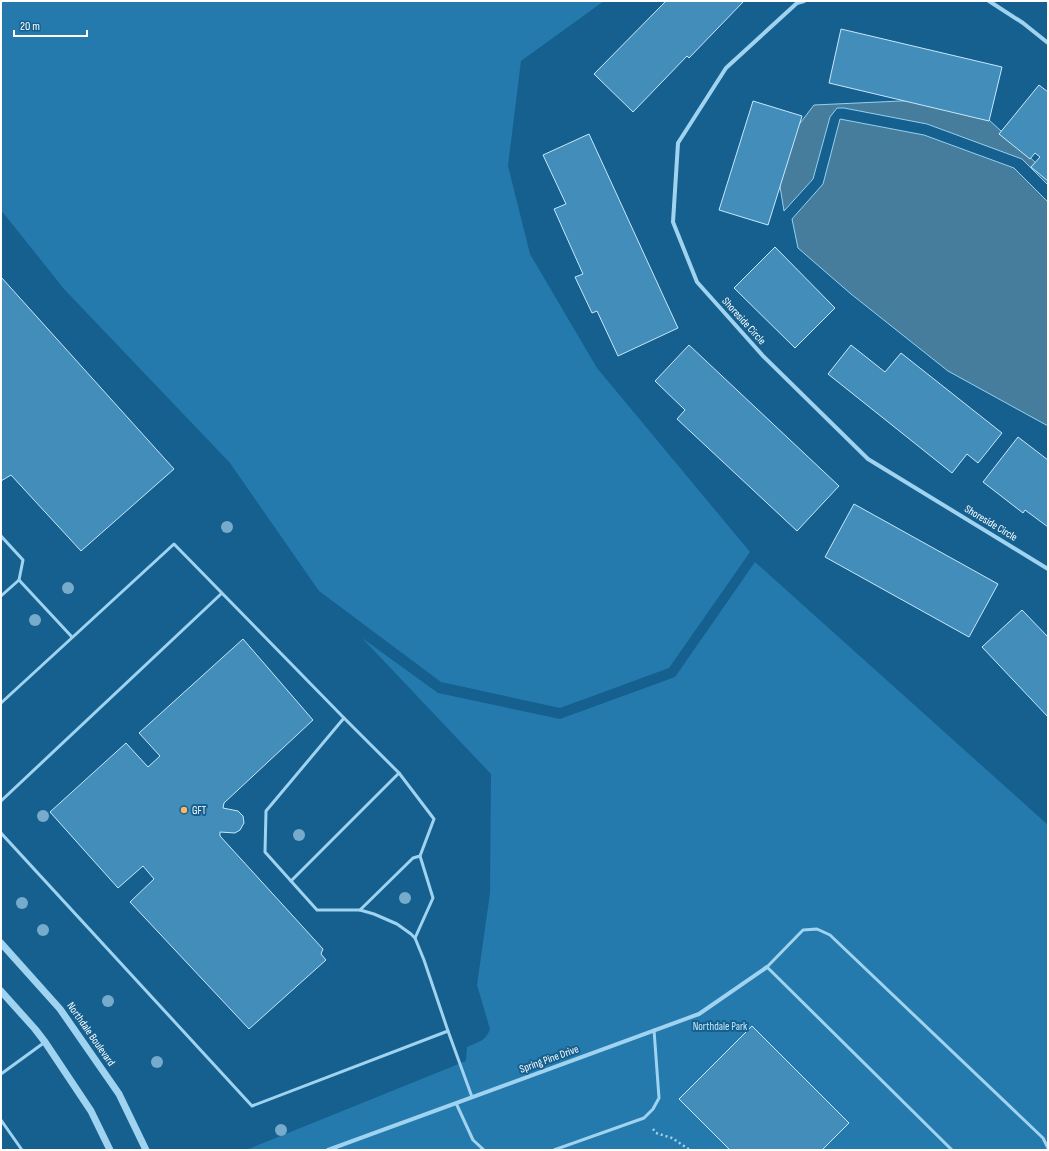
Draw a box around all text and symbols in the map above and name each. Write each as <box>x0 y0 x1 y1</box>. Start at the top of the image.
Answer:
scale bar <box>14 12 87 38</box>
text: 20 m <box>20 19 40 34</box>
street label: Shoreside Circle <box>719 295 769 347</box>
street label: Shoreside Circle <box>962 502 1020 544</box>
place label: GFT <box>192 804 207 817</box>
marker: GFT <box>179 805 189 815</box>
street label: Northdale Boulevard <box>64 1000 118 1069</box>
park label: Northdale Park <box>693 1020 748 1033</box>
street label: Spring Pine Drive <box>518 1042 580 1076</box>

